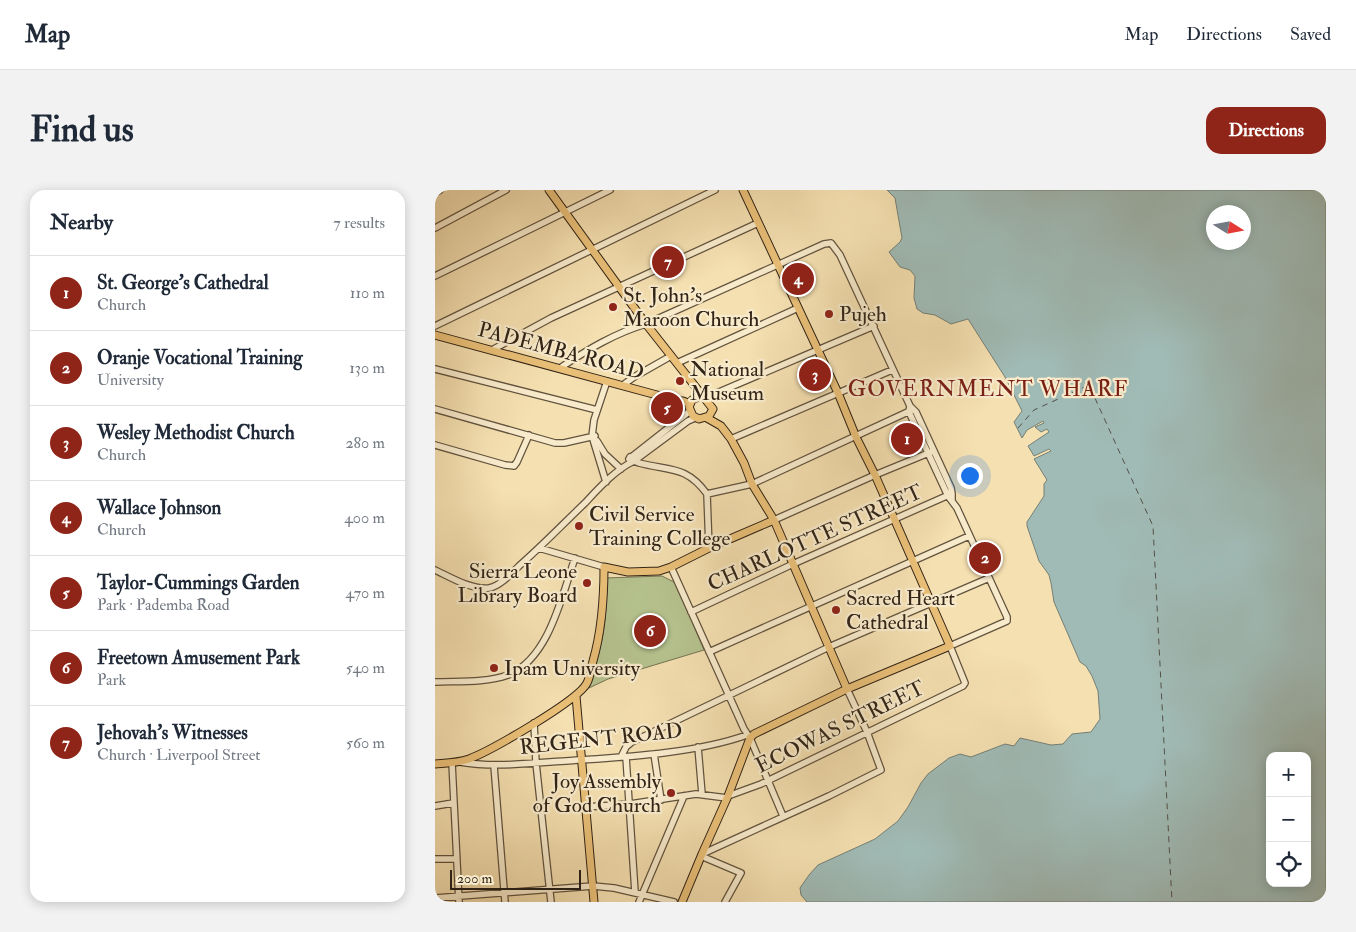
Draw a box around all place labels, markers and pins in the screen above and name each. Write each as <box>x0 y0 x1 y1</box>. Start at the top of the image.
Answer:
pin: 7 <box>652 243 684 281</box>
pin: 4 <box>782 260 814 298</box>
place label: St. John's Maroon Church <box>623 282 759 333</box>
marker: St. John's Maroon Church <box>607 301 619 313</box>
place label: Pujeh <box>839 301 887 328</box>
marker: Pujeh <box>823 308 835 320</box>
place label: National Museum <box>690 356 765 407</box>
pin: 3 <box>799 356 831 394</box>
marker: National Museum <box>674 375 686 387</box>
pin: 5 <box>651 389 683 427</box>
pin: 1 <box>891 420 923 458</box>
place label: Civil Service Training College <box>589 501 731 552</box>
marker: Civil Service Training College <box>573 520 585 532</box>
pin: 2 <box>969 539 1001 577</box>
place label: Sierra Leone Library Board <box>458 558 578 609</box>
marker: Sierra Leone Library Board <box>581 577 593 589</box>
place label: Sacred Heart Cathedral <box>846 585 955 636</box>
marker: Sacred Heart Cathedral <box>830 604 842 616</box>
pin: 6 <box>634 612 666 650</box>
place label: Ipam University <box>504 655 641 682</box>
marker: Ipam University <box>488 662 500 674</box>
place label: Joy Assembly of God Church <box>533 768 662 819</box>
marker: Joy Assembly of God Church <box>665 787 677 799</box>

